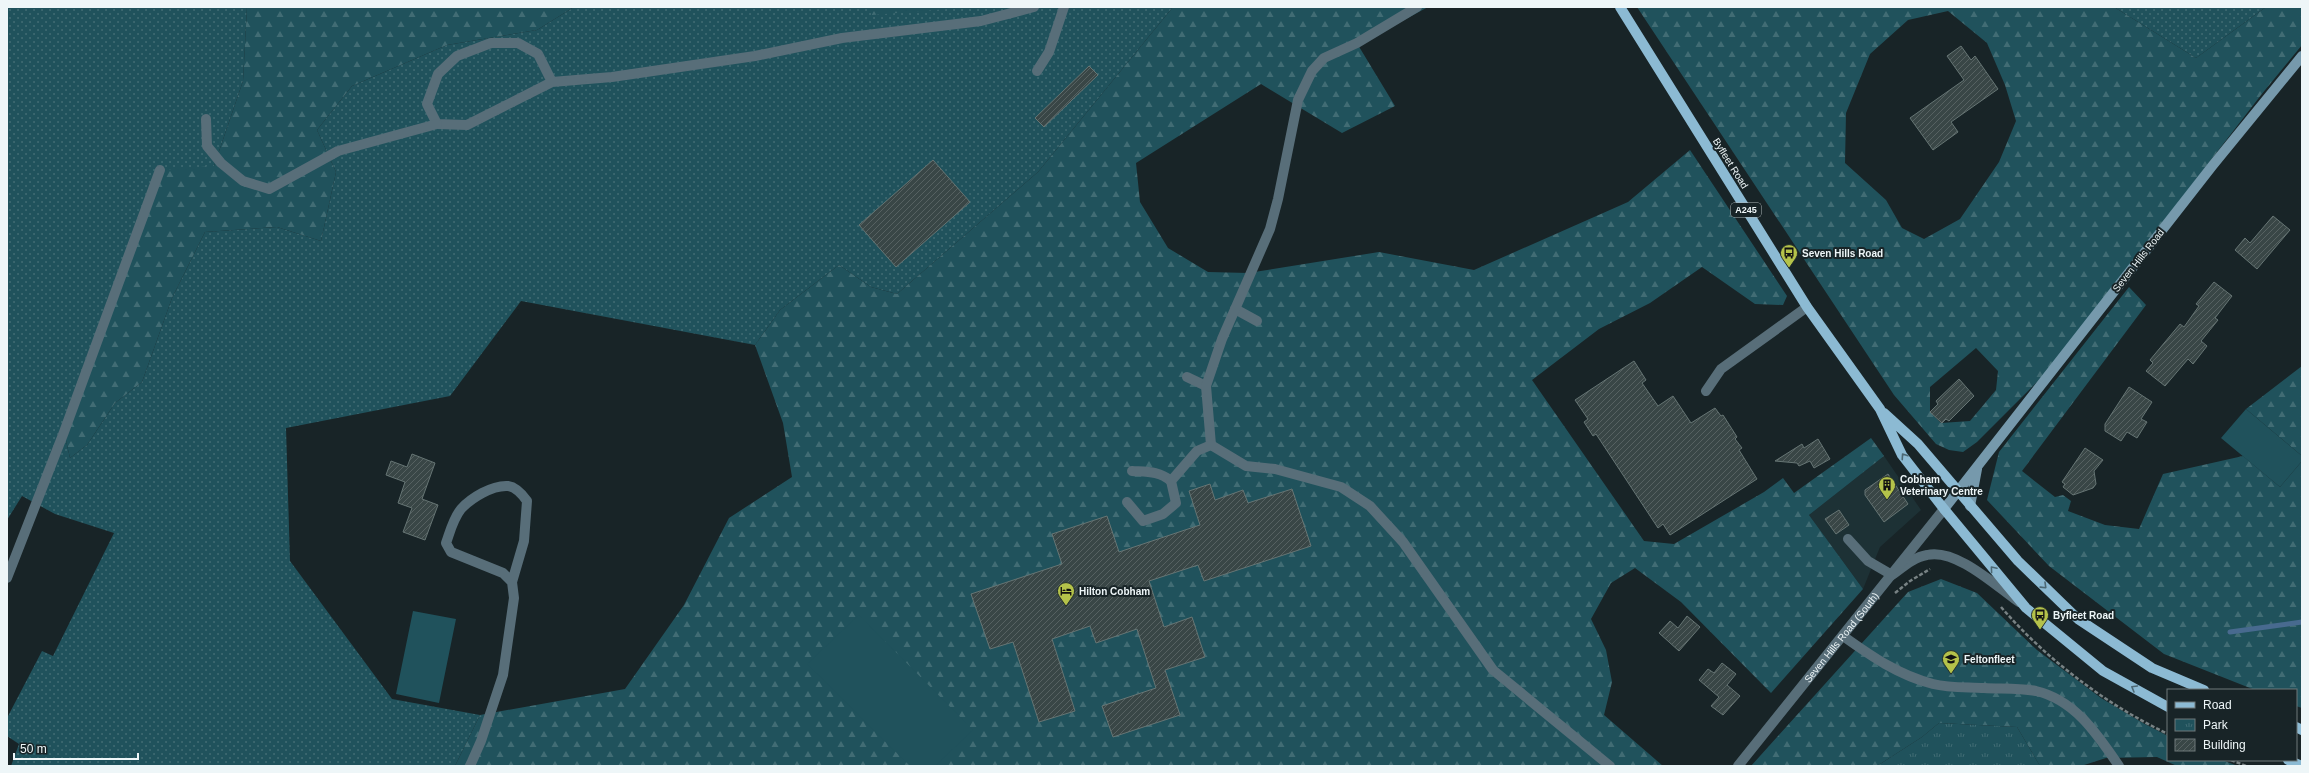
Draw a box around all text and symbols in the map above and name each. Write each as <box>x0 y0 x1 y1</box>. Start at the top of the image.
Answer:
street label: Byfleet Road <box>1711 136 1750 190</box>
road number: A245 <box>1731 203 1761 217</box>
street label: Seven Hills Road <box>2110 227 2166 294</box>
bus stop icon: Seven Hills Road <box>1779 243 1799 268</box>
place label: Seven Hills Road <box>1802 248 1883 259</box>
one-way arrow <box>1901 453 1909 460</box>
place label: Cobham Veterinary Centre <box>1900 474 1983 497</box>
building icon: Cobham Veterinary Centre <box>1877 475 1897 500</box>
one-way arrow <box>1991 566 1998 573</box>
hotel icon: Hilton Cobham <box>1056 581 1076 606</box>
one-way arrow <box>2039 581 2047 589</box>
place label: Hilton Cobham <box>1079 586 1150 597</box>
street label: Seven Hills Road (South) <box>1802 590 1881 685</box>
bus stop icon: Byfleet Road <box>2030 605 2050 630</box>
place label: Byfleet Road <box>2053 610 2114 621</box>
school or university icon: Feltonfleet <box>1941 649 1961 674</box>
place label: Feltonfleet <box>1964 654 2015 665</box>
one-way arrow <box>2131 685 2138 693</box>
legend <box>2167 689 2297 761</box>
text: Road <box>2203 698 2232 712</box>
text: Park <box>2203 718 2229 732</box>
scale bar <box>14 735 138 761</box>
text: Building <box>2203 738 2246 752</box>
text: 50 m <box>20 742 47 756</box>

